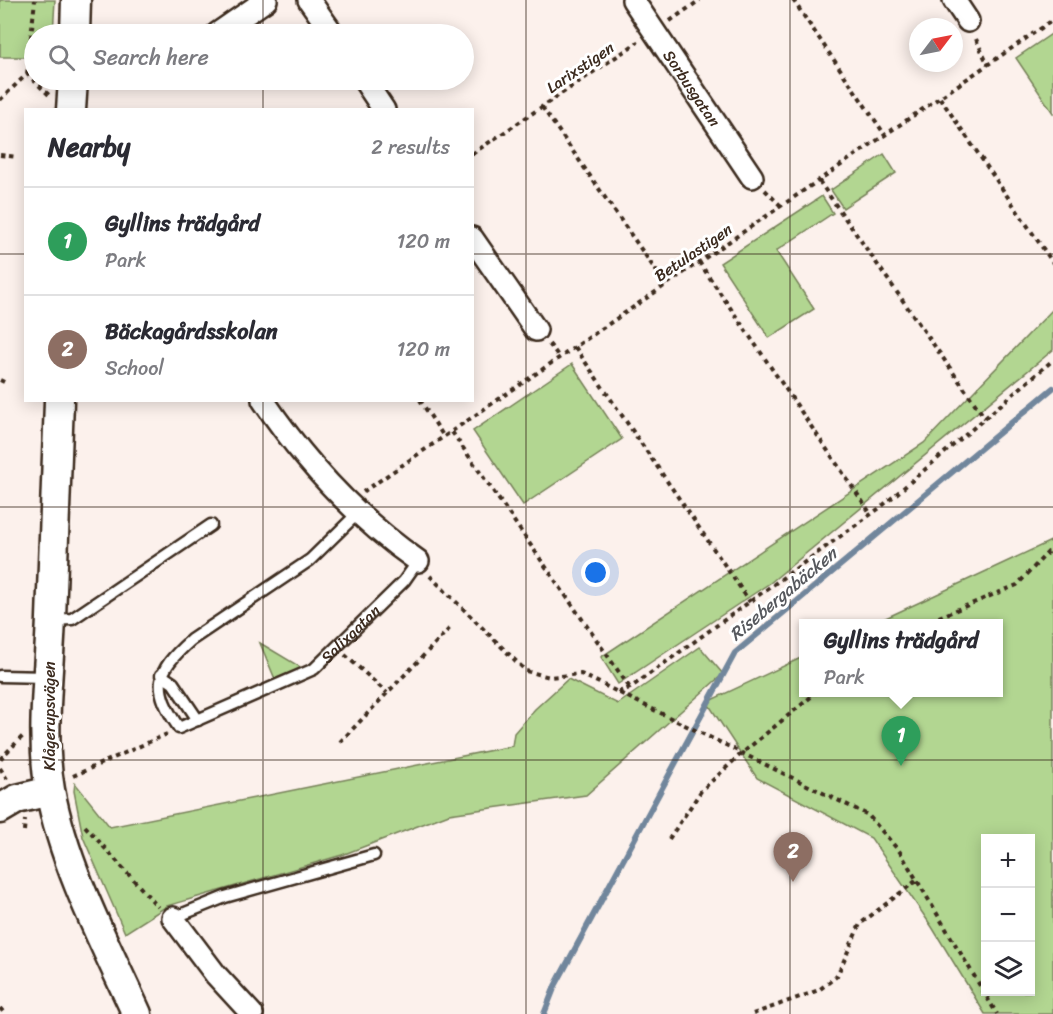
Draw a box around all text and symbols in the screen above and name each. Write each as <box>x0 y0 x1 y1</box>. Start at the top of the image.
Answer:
north arrow <box>909 18 963 72</box>
search box <box>24 24 474 90</box>
street label: Larixstigen <box>540 34 621 101</box>
text: Search here <box>93 38 209 77</box>
icon: search <box>45 41 78 74</box>
street label: Sorbusgatan <box>655 43 729 133</box>
text: Nearby <box>48 124 130 170</box>
text: 2 results <box>371 130 450 165</box>
text: Gyllins trädgård <box>105 204 260 243</box>
street label: Betulastigen <box>648 215 739 289</box>
text: 1 <box>63 224 72 259</box>
text: 120 m <box>397 224 450 259</box>
text: Park <box>105 243 146 278</box>
text: Bäckagårdsskolan <box>105 312 278 351</box>
text: 2 <box>62 332 73 367</box>
text: 120 m <box>397 332 450 367</box>
text: School <box>105 351 164 386</box>
water label: Risebergabäcken <box>722 537 846 649</box>
your location <box>581 558 610 587</box>
street label: Salixgatan <box>313 597 388 671</box>
popup <box>799 619 1003 697</box>
text: Gyllins trädgård <box>824 621 978 660</box>
text: Park <box>824 660 865 695</box>
street label: Klågerupsvägen <box>35 661 64 771</box>
pin: 1 <box>882 716 920 766</box>
pin: 2 <box>774 832 812 882</box>
map controls <box>981 834 1035 996</box>
button: + <box>981 834 1035 888</box>
button: − <box>981 888 1035 942</box>
button: layers <box>981 942 1035 996</box>

